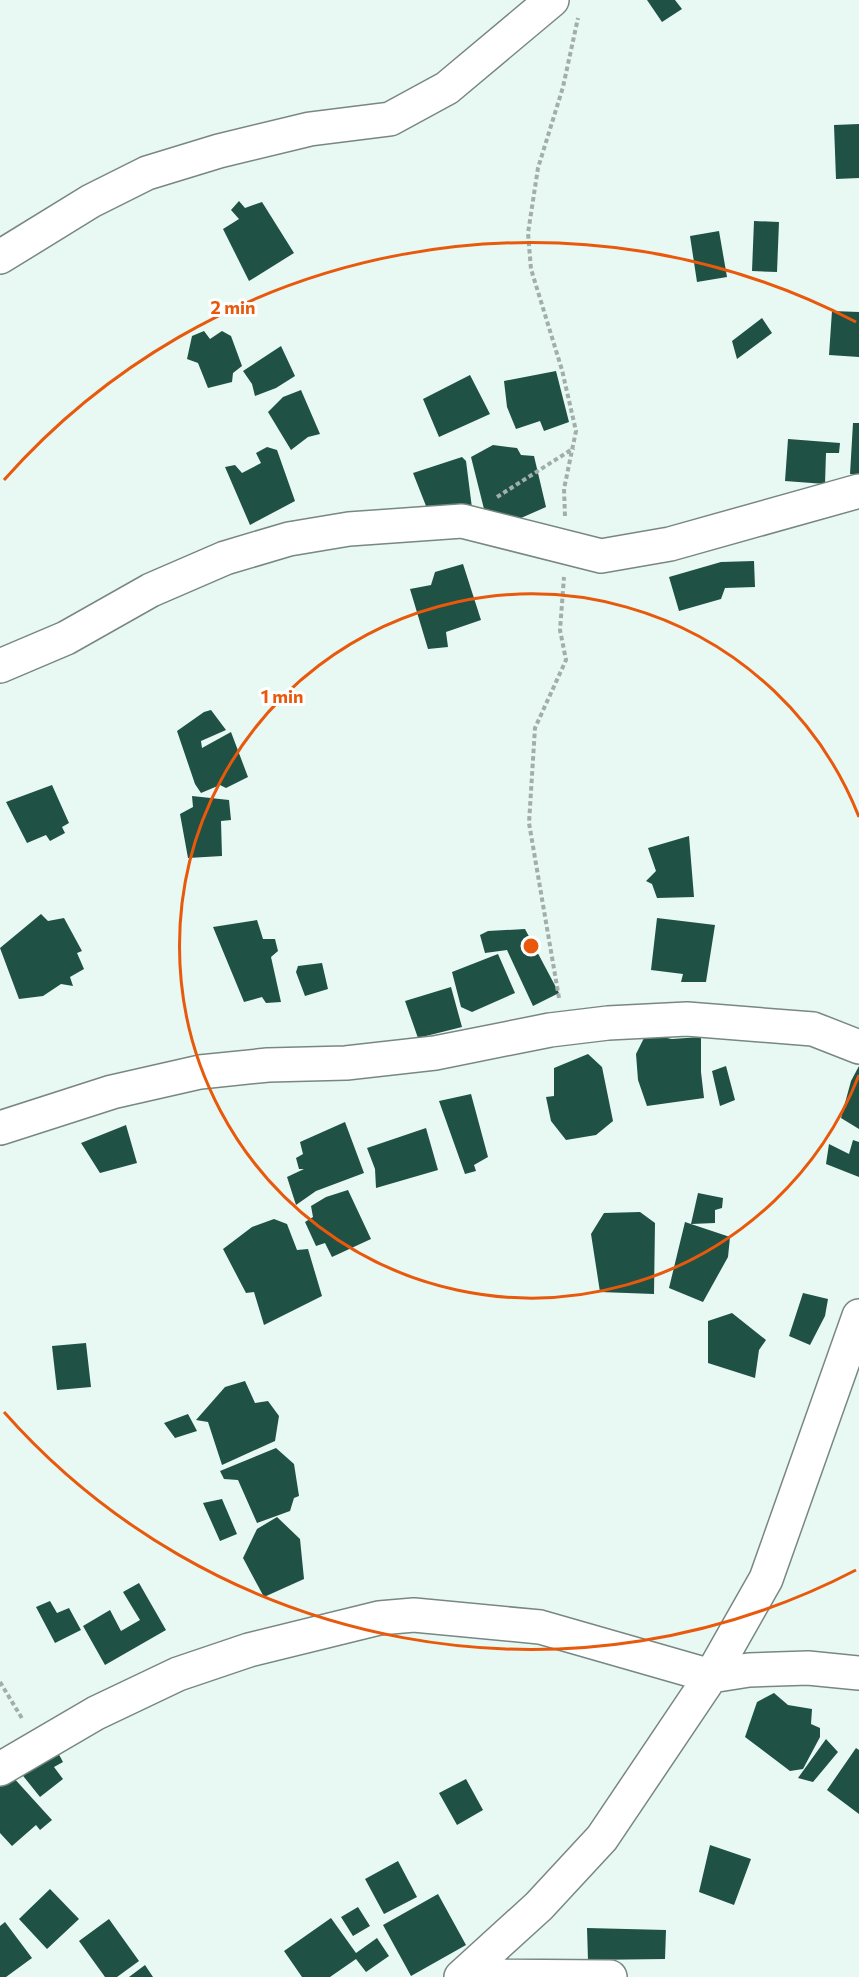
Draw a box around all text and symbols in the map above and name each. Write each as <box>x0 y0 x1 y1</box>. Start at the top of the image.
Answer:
text: 2 min <box>211 296 255 318</box>
text: 1 min <box>261 685 303 707</box>
centre of rings <box>521 936 541 956</box>

